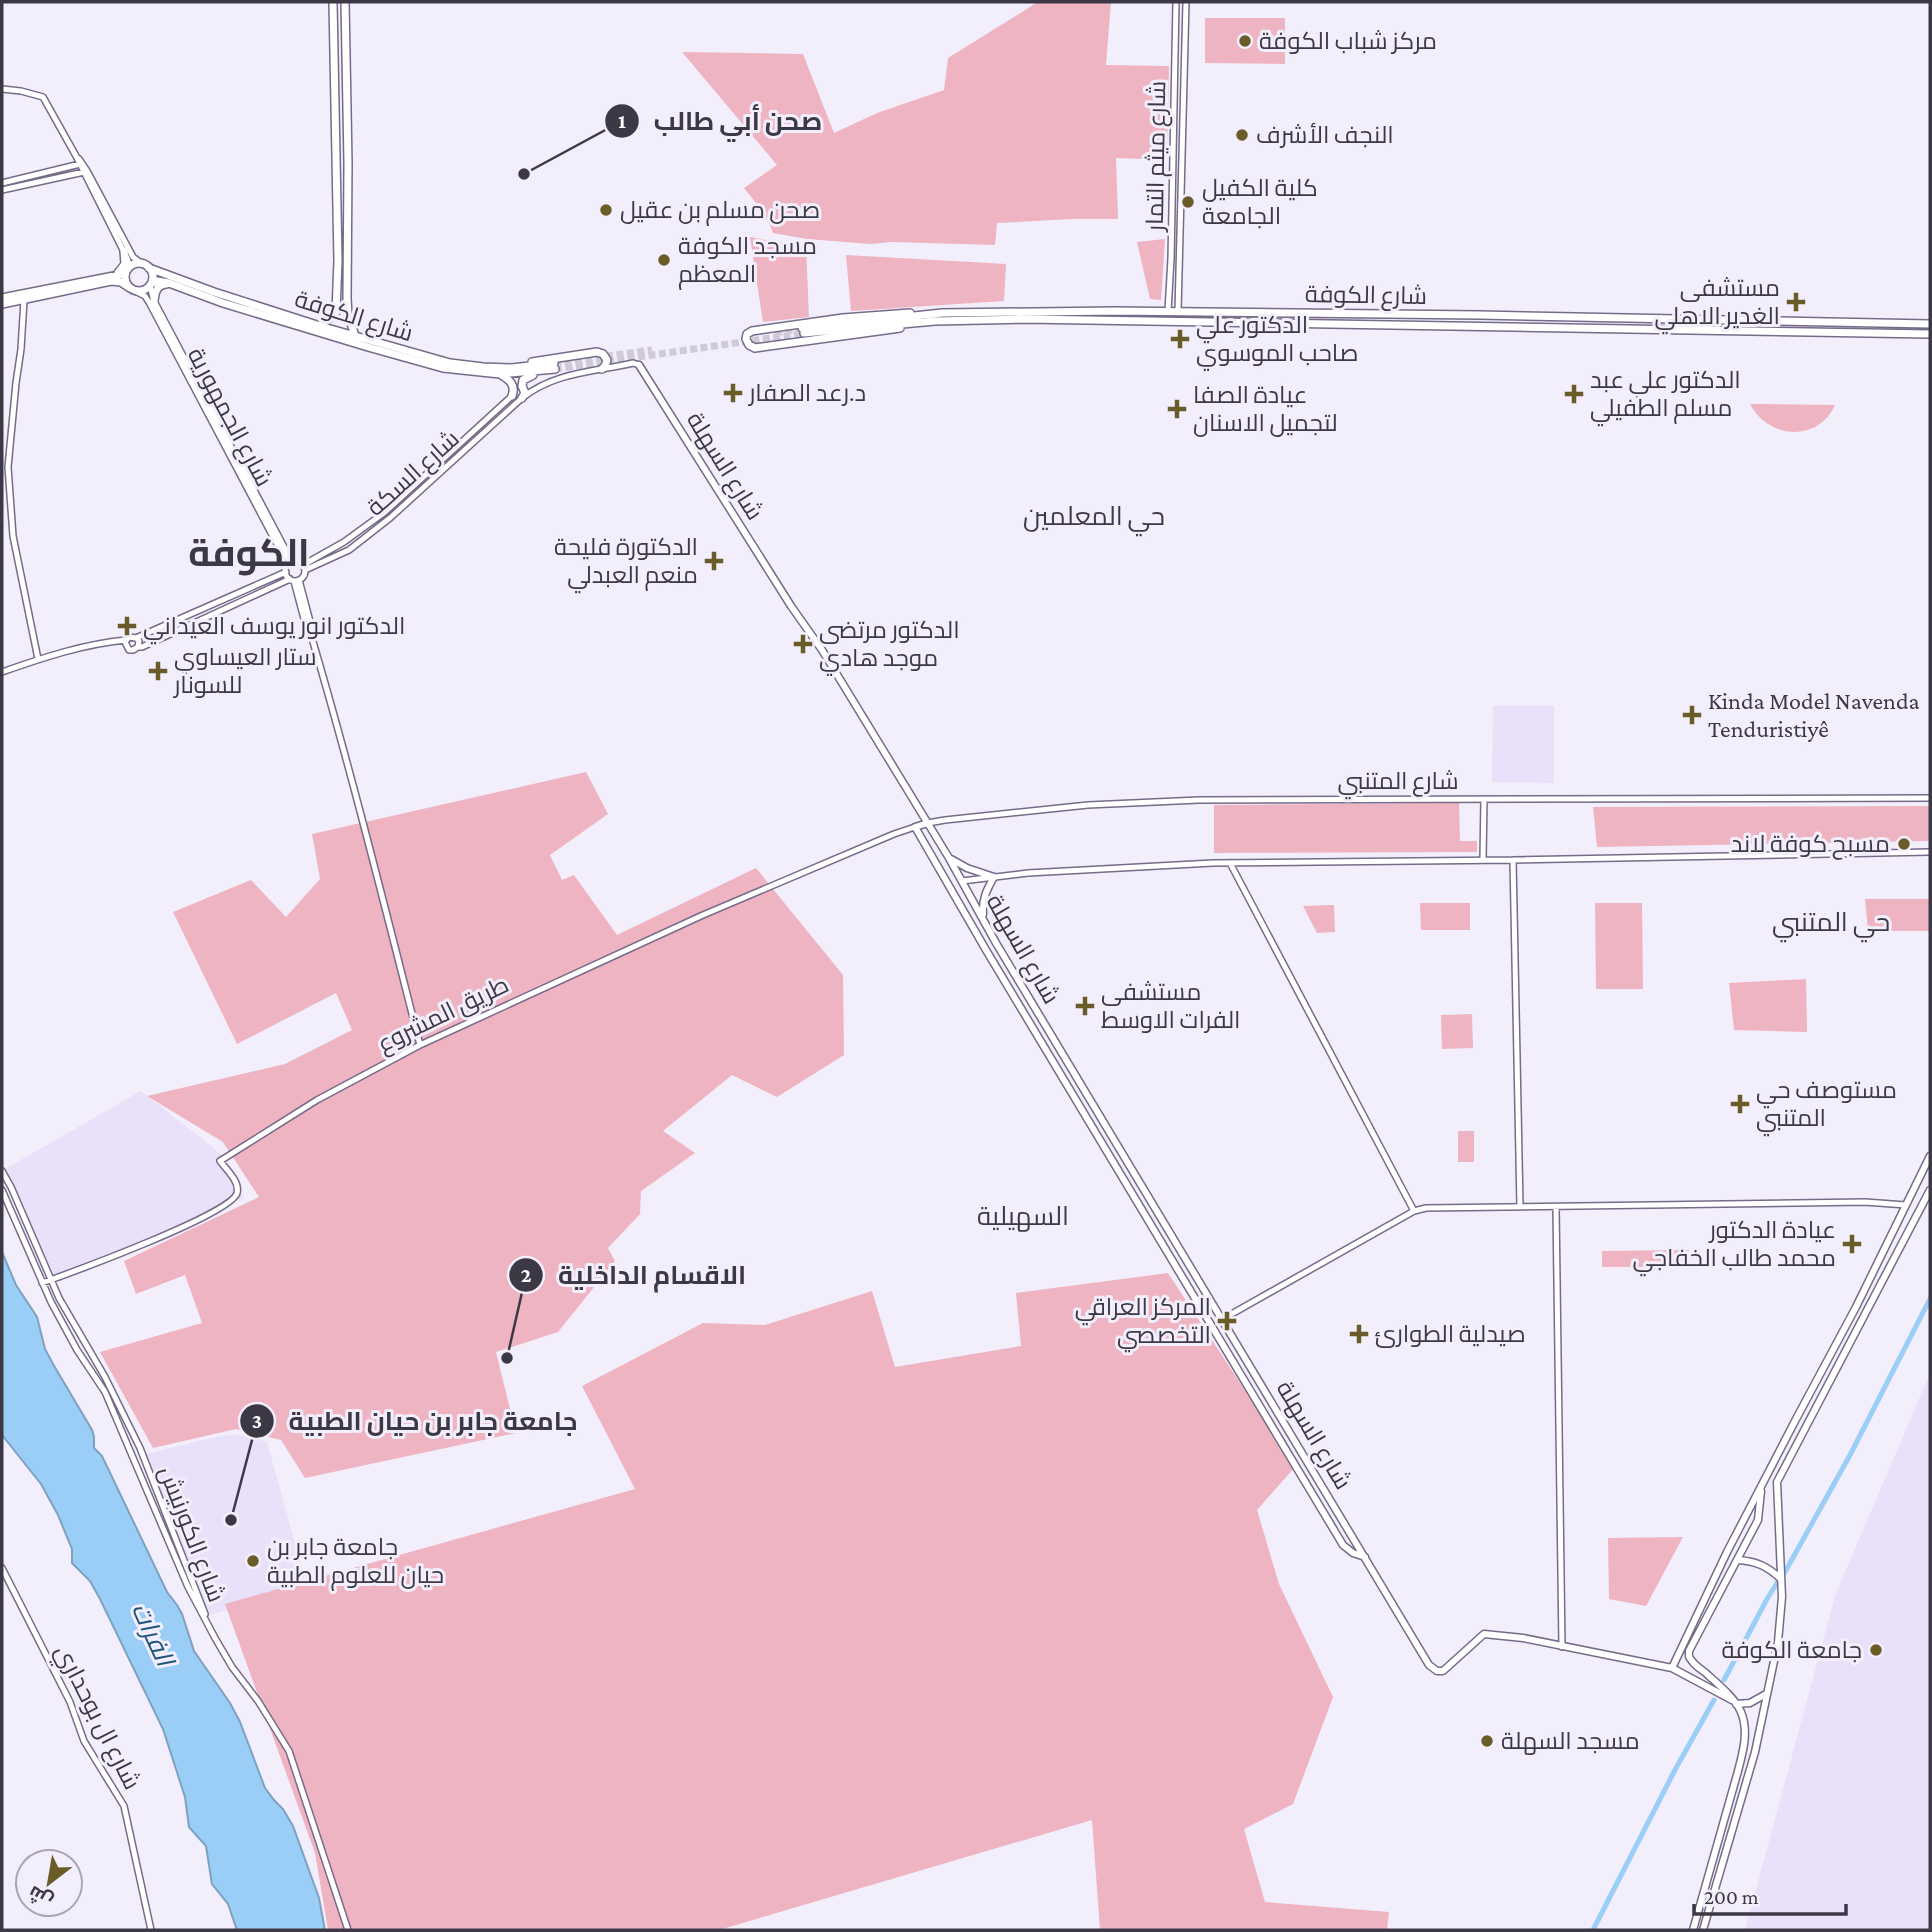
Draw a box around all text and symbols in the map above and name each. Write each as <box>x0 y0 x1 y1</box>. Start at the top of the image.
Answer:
place label: مركز شباب الكوفة <box>1259 27 1437 54</box>
marker: مركز شباب الكوفة <box>1237 33 1253 49</box>
street label: شارع ميثم التمار <box>1141 81 1173 234</box>
callout: صحن أبي طالب <box>605 98 836 145</box>
text: صحن أبي طالب <box>654 104 822 142</box>
text: 1 <box>618 109 626 133</box>
place label: النجف الأشرف <box>1256 121 1394 148</box>
marker: النجف الأشرف <box>1234 127 1250 143</box>
place label: كلية الكفيل الجامعة <box>1202 174 1318 229</box>
marker: كلية الكفيل الجامعة <box>1180 194 1196 210</box>
place label: صحن مسلم بن عقيل <box>620 196 820 226</box>
marker: صحن مسلم بن عقيل <box>598 202 614 218</box>
place label: مسجد الكوفة المعظم <box>678 232 817 290</box>
marker: مسجد الكوفة المعظم <box>656 252 672 268</box>
place label: مستشفى الغدير الاهلي <box>1654 274 1780 335</box>
street label: شارع الكوفة <box>1305 280 1427 312</box>
street label: شارع الكوفة <box>291 285 417 349</box>
marker: مستشفى الغدير الاهلي <box>1786 292 1806 312</box>
place label: الدكتور علي صاحب الموسوي <box>1196 311 1359 371</box>
marker: الدكتور علي صاحب الموسوي <box>1170 329 1190 349</box>
street label: شارع الجمهورية <box>180 343 278 492</box>
place label: الدكتور علي عبد مسلم الطفيلي <box>1590 366 1741 427</box>
place label: د.رعد الصفار <box>747 379 866 406</box>
place label: عيادة الصفا لتجميل الاسنان <box>1193 381 1338 437</box>
marker: د.رعد الصفار <box>723 383 743 403</box>
marker: الدكتور علي عبد مسلم الطفيلي <box>1564 384 1584 404</box>
marker: عيادة الصفا لتجميل الاسنان <box>1167 399 1187 419</box>
street label: شارع السهلة <box>679 407 769 526</box>
street label: شارع السكة <box>361 424 466 523</box>
district label: حي المعلمين <box>1023 502 1165 537</box>
district label: الكوفة <box>188 532 310 576</box>
place label: الدكتورة فليحة منعم العبدلي <box>554 533 698 594</box>
marker: الدكتورة فليحة منعم العبدلي <box>704 551 724 571</box>
place label: الدكتور انور يوسف العيداني <box>143 612 405 645</box>
marker: الدكتور انور يوسف العيداني <box>117 616 137 636</box>
place label: الدكتور مرتضى موجد هادي <box>819 616 960 676</box>
marker: الدكتور مرتضى موجد هادي <box>793 634 813 654</box>
place label: ستار العيساوي للسونار <box>172 643 316 698</box>
marker: ستار العيساوي للسونار <box>148 661 168 681</box>
place label: Kinda Model Navenda Tenduristiyê <box>1708 687 1920 742</box>
marker: Kinda Model Navenda Tenduristiyê <box>1682 705 1702 725</box>
street label: شارع المتنبي <box>1337 767 1459 800</box>
place label: مسبح كوفة لاند <box>1731 830 1890 860</box>
marker: مسبح كوفة لاند <box>1896 836 1912 852</box>
street label: شارع السهلة <box>979 889 1066 1010</box>
district label: حي المتنبي <box>1772 908 1890 943</box>
street label: طريق المشروع <box>373 970 514 1060</box>
place label: مستشفى الفرات الاوسط <box>1101 978 1240 1033</box>
marker: مستشفى الفرات الاوسط <box>1075 996 1095 1016</box>
place label: مستوصف حي المتنبي <box>1756 1076 1897 1137</box>
marker: مستوصف حي المتنبي <box>1730 1094 1750 1114</box>
district label: السهيلية <box>977 1202 1069 1232</box>
place label: عيادة الدكتور محمد طالب الخفاجي <box>1632 1216 1836 1277</box>
marker: عيادة الدكتور محمد طالب الخفاجي <box>1842 1234 1862 1254</box>
callout: الاقسام الداخلية <box>509 1252 760 1299</box>
text: الاقسام الداخلية <box>558 1261 746 1293</box>
text: 2 <box>521 1263 532 1287</box>
place label: المركز العراقي التخصصي <box>1075 1293 1211 1353</box>
marker: المركز العراقي التخصصي <box>1217 1311 1237 1331</box>
place label: صيدلية الطوارئ <box>1375 1320 1526 1348</box>
marker: صيدلية الطوارئ <box>1349 1324 1369 1344</box>
street label: شارع السهلة <box>1269 1376 1357 1495</box>
callout: جامعة جابر بن حيان الطبية <box>239 1397 591 1444</box>
text: جامعة جابر بن حيان الطبية <box>289 1407 577 1437</box>
text: 3 <box>252 1409 262 1433</box>
street label: شارع الكورنيش <box>151 1462 231 1607</box>
place label: جامعة جابر بن حيان للعلوم الطبية <box>267 1533 444 1591</box>
marker: جامعة جابر بن حيان للعلوم الطبية <box>245 1553 261 1569</box>
water label: الفرات <box>125 1598 181 1673</box>
place label: جامعة الكوفة <box>1721 1636 1862 1663</box>
street label: شارع ال بوحداري <box>46 1640 146 1796</box>
marker: جامعة الكوفة <box>1868 1642 1884 1658</box>
place label: مسجد السهلة <box>1501 1727 1640 1755</box>
marker: مسجد السهلة <box>1479 1733 1495 1749</box>
north arrow <box>14 1848 84 1918</box>
scale bar <box>1694 1872 1846 1916</box>
text: ش <box>25 1881 57 1912</box>
text: 200 m <box>1704 1885 1759 1909</box>

